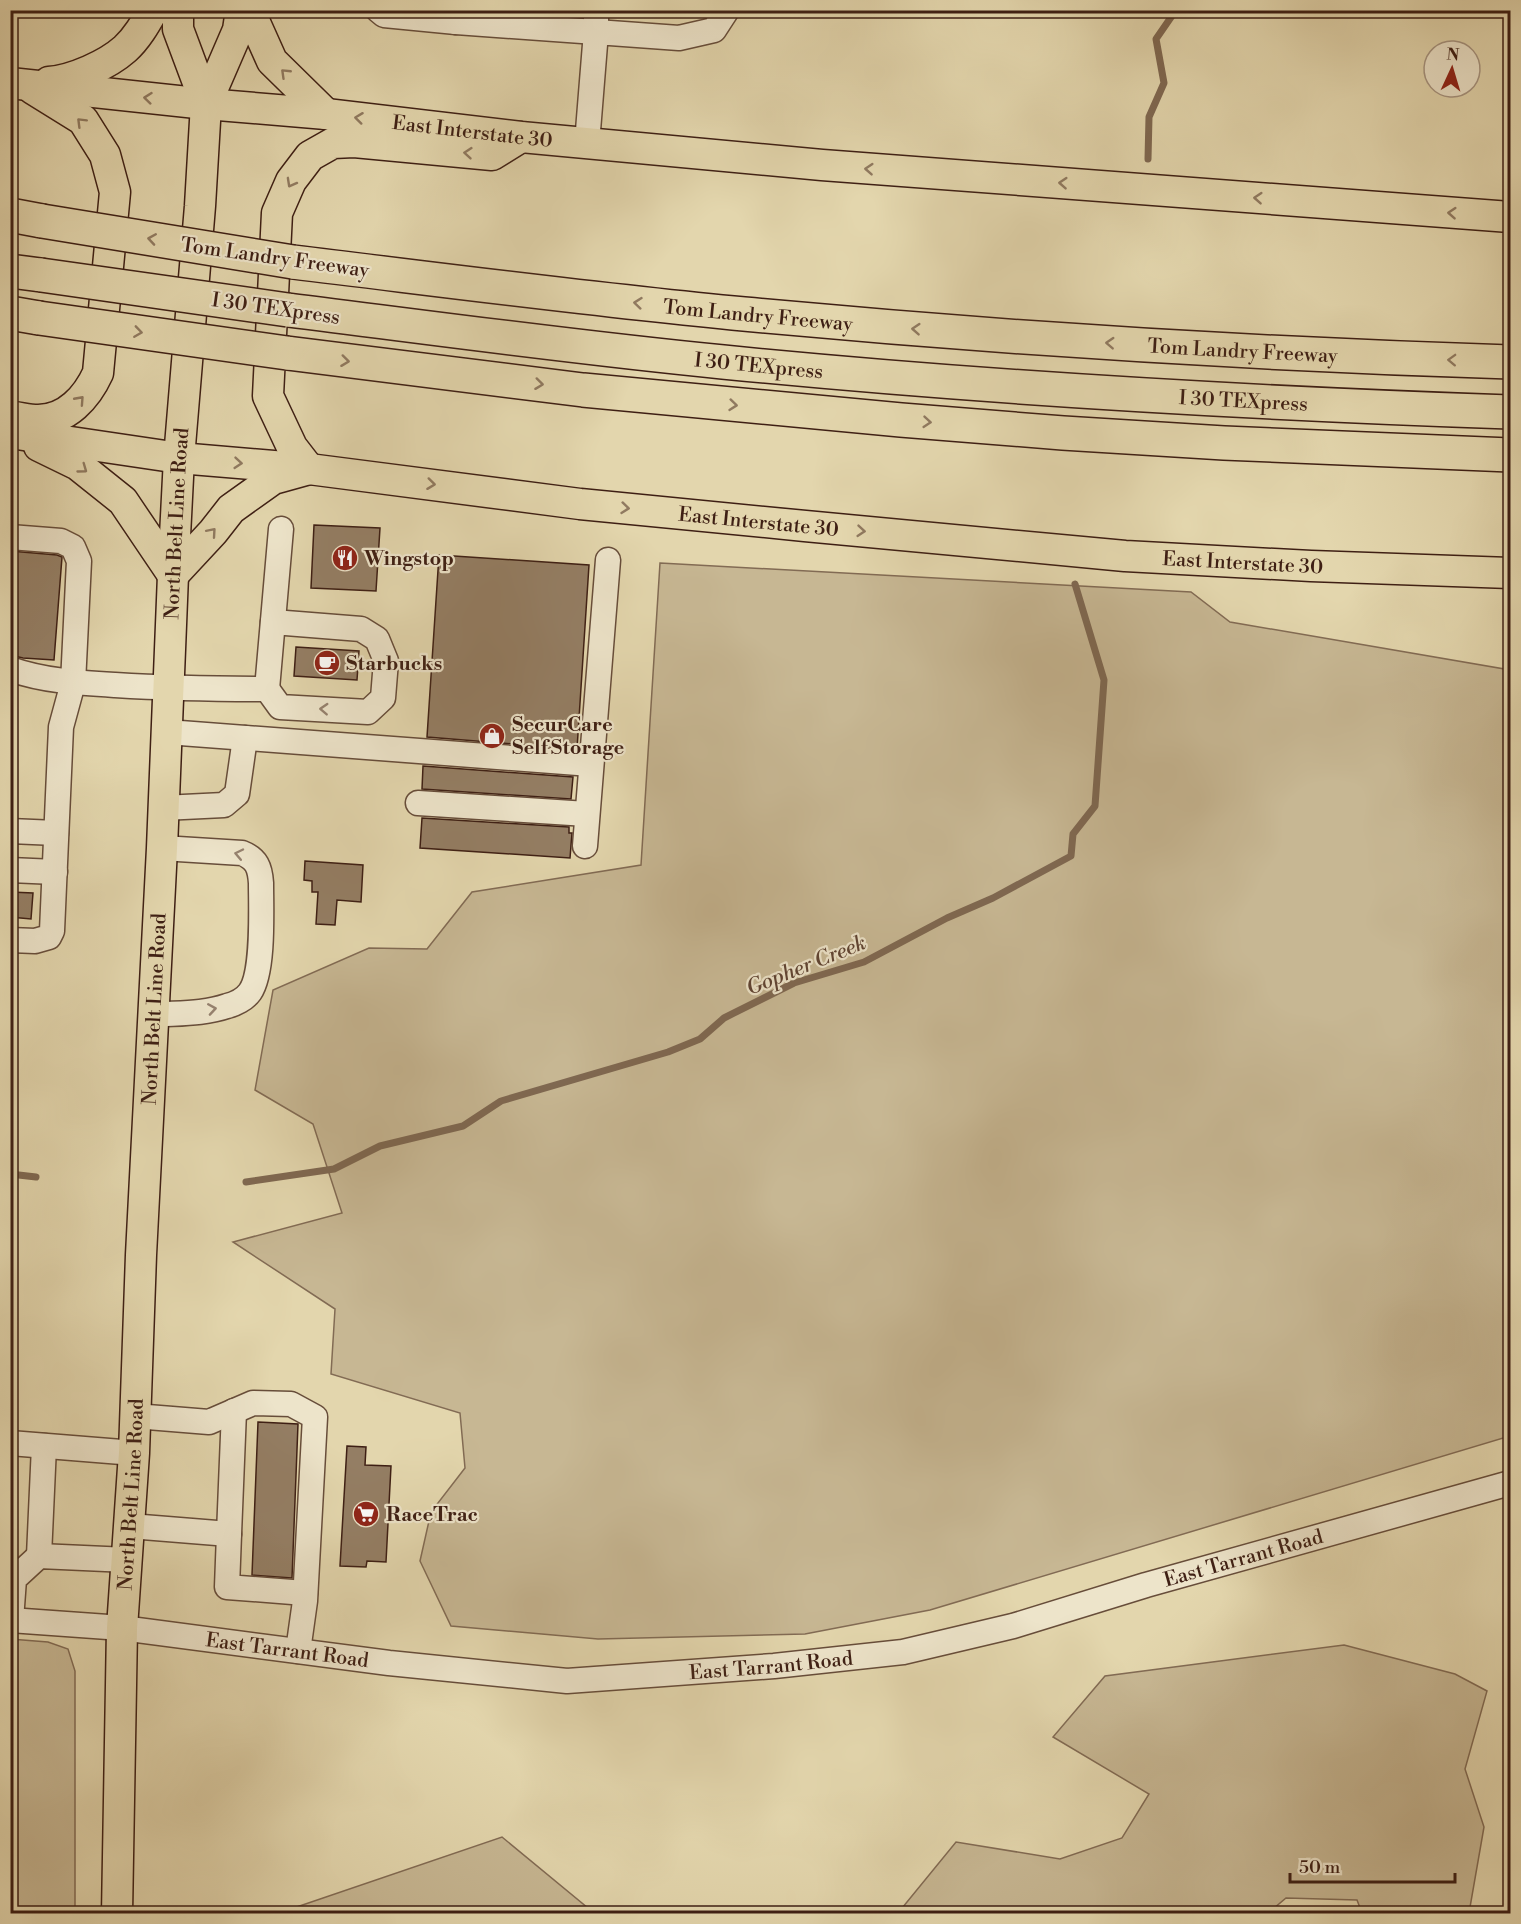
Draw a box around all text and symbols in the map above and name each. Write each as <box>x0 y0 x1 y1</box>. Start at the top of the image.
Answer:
north arrow <box>1422 39 1482 99</box>
text: N <box>1446 45 1460 65</box>
one-way arrow <box>281 69 291 80</box>
one-way arrow <box>143 92 153 105</box>
street label: East Interstate 30 <box>391 111 554 154</box>
one-way arrow <box>354 112 363 125</box>
one-way arrow <box>78 118 89 129</box>
one-way arrow <box>463 147 472 160</box>
one-way arrow <box>864 163 873 176</box>
one-way arrow <box>287 177 298 187</box>
one-way arrow <box>1059 177 1068 190</box>
one-way arrow <box>1253 192 1262 205</box>
one-way arrow <box>1448 207 1457 220</box>
one-way arrow <box>148 233 157 245</box>
street label: Tom Landry Freeway <box>179 233 371 284</box>
street label: I 30 TEXpress <box>210 288 341 331</box>
street label: Tom Landry Freeway <box>662 295 854 338</box>
one-way arrow <box>634 297 643 310</box>
one-way arrow <box>911 323 920 336</box>
one-way arrow <box>134 326 143 338</box>
street label: Tom Landry Freeway <box>1147 334 1338 369</box>
one-way arrow <box>1106 337 1115 350</box>
street label: I 30 TEXpress <box>693 348 824 385</box>
one-way arrow <box>341 354 350 366</box>
one-way arrow <box>1448 354 1457 366</box>
one-way arrow <box>534 377 543 390</box>
street label: I 30 TEXpress <box>1178 386 1308 418</box>
one-way arrow <box>73 396 84 407</box>
one-way arrow <box>728 398 737 411</box>
one-way arrow <box>923 416 932 429</box>
street label: North Belt Line Road <box>160 426 196 620</box>
one-way arrow <box>233 456 242 469</box>
one-way arrow <box>76 462 87 473</box>
one-way arrow <box>427 478 436 490</box>
one-way arrow <box>620 501 629 514</box>
street label: East Interstate 30 <box>677 503 840 543</box>
one-way arrow <box>856 524 865 537</box>
one-way arrow <box>205 528 216 539</box>
restaurant icon: Wingstop <box>330 543 360 573</box>
place label: Wingstop <box>363 547 454 572</box>
street label: East Interstate 30 <box>1162 547 1324 580</box>
cafe icon: Starbucks <box>312 648 342 678</box>
place label: Starbucks <box>346 652 442 677</box>
one-way arrow <box>319 703 328 716</box>
place label: SecurCare Self Storage <box>512 713 625 761</box>
shop icon: SecurCare Self Storage <box>477 721 507 751</box>
one-way arrow <box>235 848 245 861</box>
street label: North Belt Line Road <box>138 912 173 1106</box>
water label: Gopher Creek <box>743 930 870 1002</box>
one-way arrow <box>207 1004 217 1016</box>
street label: North Belt Line Road <box>114 1397 150 1591</box>
supermarket icon: RaceTrac <box>351 1499 381 1529</box>
place label: RaceTrac <box>386 1503 478 1528</box>
street label: East Tarrant Road <box>1161 1525 1327 1593</box>
street label: East Tarrant Road <box>204 1628 371 1674</box>
street label: East Tarrant Road <box>688 1646 855 1686</box>
scale bar <box>1290 1846 1455 1884</box>
text: 50 m <box>1299 1856 1341 1879</box>

